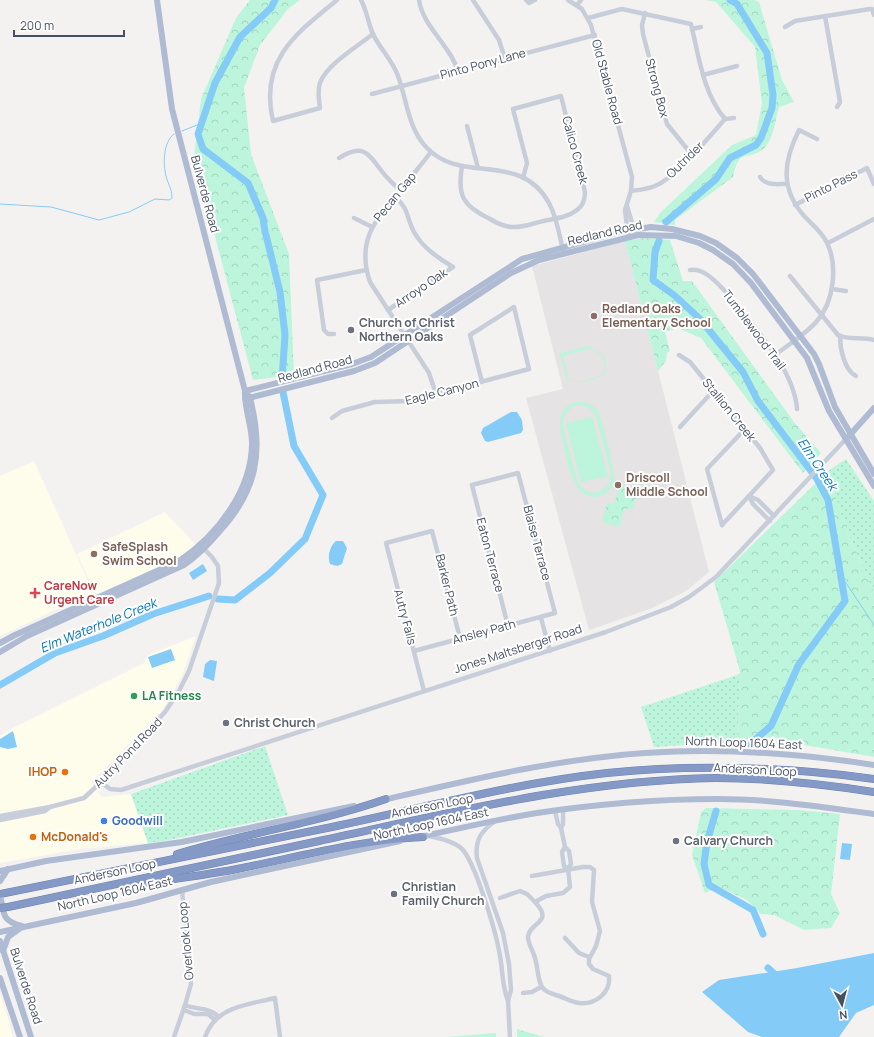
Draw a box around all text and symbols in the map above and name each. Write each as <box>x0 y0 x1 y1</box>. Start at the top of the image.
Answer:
scale bar <box>14 12 124 38</box>
text: 200 m <box>20 17 54 34</box>
street label: Old Stable Road <box>588 37 627 126</box>
street label: Pinto Pony Lane <box>438 44 528 83</box>
street label: Strong Box <box>641 56 674 120</box>
street label: Calico Creek <box>558 114 593 187</box>
street label: Outrider <box>662 137 708 182</box>
street label: Bulverde Road <box>187 153 224 234</box>
street label: Pinto Pass <box>801 165 860 206</box>
street label: Pecan Gap <box>369 168 420 225</box>
street label: Redland Road <box>566 216 644 249</box>
street label: Arroyo Oak <box>391 263 451 311</box>
street label: Tumblewood Trail <box>719 286 790 373</box>
place label: Redland Oaks Elementary School <box>602 300 711 331</box>
marker: Redland Oaks Elementary School <box>589 311 599 321</box>
place label: Church of Christ Northern Oaks <box>359 314 455 345</box>
marker: Church of Christ Northern Oaks <box>346 325 356 335</box>
street label: Redland Road <box>276 350 354 387</box>
street label: Eagle Canyon <box>403 374 480 409</box>
street label: Stallion Creek <box>699 375 761 446</box>
water label: Elm Creek <box>794 434 844 496</box>
place label: Driscoll Middle School <box>626 469 708 500</box>
marker: Driscoll Middle School <box>613 480 623 490</box>
street label: Blaise Terrace <box>519 503 556 582</box>
street label: Eaton Terrace <box>472 516 509 594</box>
place label: SafeSplash Swim School <box>102 538 177 569</box>
marker: SafeSplash Swim School <box>89 549 99 559</box>
street label: Barker Path <box>432 552 463 618</box>
place label: CareNow Urgent Care <box>44 577 114 608</box>
marker: CareNow Urgent Care <box>29 587 41 599</box>
street label: Autry Falls <box>390 587 421 647</box>
water label: Elm Waterhole Creek <box>37 592 161 657</box>
street label: Ansley Path <box>450 615 517 648</box>
street label: Jones Maltsberger Road <box>452 620 584 677</box>
place label: LA Fitness <box>142 687 202 704</box>
marker: LA Fitness <box>129 691 139 701</box>
street label: Autry Pond Road <box>90 714 166 792</box>
place label: Christ Church <box>234 714 316 731</box>
marker: Christ Church <box>221 718 231 728</box>
street label: North Loop 1604 East <box>685 732 803 753</box>
street label: Anderson Loop <box>713 759 797 780</box>
place label: IHOP <box>28 763 57 780</box>
marker: IHOP <box>60 767 70 777</box>
street label: Anderson Loop <box>389 789 474 822</box>
street label: North Loop 1604 East <box>372 803 490 844</box>
place label: Goodwill <box>112 812 163 829</box>
marker: Goodwill <box>99 816 109 826</box>
place label: McDonald's <box>41 828 108 845</box>
marker: McDonald's <box>28 832 38 842</box>
place label: Calvary Church <box>684 832 773 849</box>
marker: Calvary Church <box>671 836 681 846</box>
street label: Anderson Loop <box>72 855 157 888</box>
street label: North Loop 1604 East <box>56 872 174 915</box>
place label: Christian Family Church <box>402 878 485 909</box>
marker: Christian Family Church <box>389 889 399 899</box>
street label: Overlook Loop <box>174 901 197 981</box>
street label: Bulverde Road <box>6 945 47 1026</box>
north arrow <box>822 985 862 1025</box>
text: N <box>838 1007 848 1023</box>

